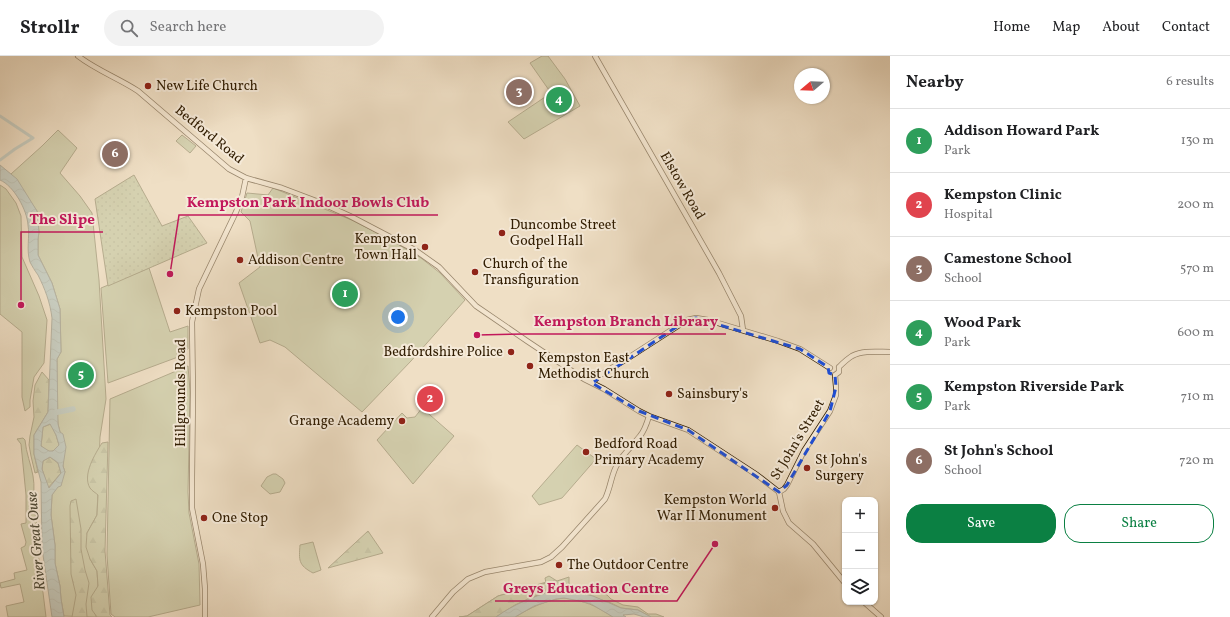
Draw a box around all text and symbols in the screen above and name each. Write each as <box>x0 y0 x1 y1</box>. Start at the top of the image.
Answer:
search box <box>104 10 384 46</box>
text: Strollr <box>20 15 80 41</box>
icon: search <box>118 17 140 39</box>
text: Search here <box>150 17 226 38</box>
text: Home <box>993 18 1030 37</box>
text: Map <box>1052 18 1080 37</box>
text: About <box>1102 18 1140 37</box>
text: Contact <box>1162 18 1210 37</box>
north arrow <box>794 68 830 104</box>
text: Nearby <box>906 71 964 94</box>
text: 6 results <box>1166 73 1214 91</box>
place label: New Life Church <box>156 77 258 96</box>
pin: 3 <box>506 77 532 107</box>
marker: New Life Church <box>143 81 153 91</box>
pin: 4 <box>546 85 572 115</box>
street label: Bedford Road <box>171 101 248 169</box>
text: Addison Howard Park <box>944 121 1099 142</box>
text: 1 <box>916 132 922 150</box>
text: 130 m <box>1181 132 1214 150</box>
pin: 6 <box>102 139 128 169</box>
text: Park <box>944 142 971 160</box>
street label: Elstow Road <box>655 149 709 224</box>
text: Kempston Clinic <box>944 185 1062 206</box>
callout: Kempston Park Indoor Bowls Club <box>179 188 438 215</box>
text: Kempston Park Indoor Bowls Club <box>187 193 429 214</box>
text: 2 <box>916 196 922 214</box>
text: 200 m <box>1177 196 1214 214</box>
callout: The Slipe <box>21 205 103 232</box>
text: Hospital <box>944 206 993 224</box>
text: The Slipe <box>29 210 95 231</box>
place label: Duncombe Street Godpel Hall <box>510 216 616 251</box>
marker: Duncombe Street Godpel Hall <box>497 228 507 238</box>
place label: Kempston Town Hall <box>354 230 417 265</box>
marker: Kempston Town Hall <box>420 242 430 252</box>
text: Camestone School <box>944 249 1072 270</box>
place label: Addison Centre <box>248 251 344 270</box>
marker: Addison Centre <box>235 255 245 265</box>
place label: Church of the Transfiguration <box>483 255 579 290</box>
text: 3 <box>916 260 922 278</box>
text: 570 m <box>1180 260 1214 278</box>
marker: Church of the Transfiguration <box>470 267 480 277</box>
text: School <box>944 270 982 288</box>
pin: 1 <box>332 279 358 309</box>
place label: Kempston Pool <box>185 302 277 321</box>
marker: Kempston Pool <box>172 306 182 316</box>
your location <box>388 307 408 327</box>
callout: Kempston Branch Library <box>526 307 726 334</box>
text: Kempston Branch Library <box>534 312 719 333</box>
text: Wood Park <box>944 313 1021 334</box>
text: 4 <box>915 324 923 342</box>
text: 600 m <box>1177 324 1214 342</box>
text: Park <box>944 334 971 352</box>
street label: Hillgrounds Road <box>172 339 191 447</box>
place label: Bedfordshire Police <box>383 343 503 362</box>
marker: Bedfordshire Police <box>506 347 516 357</box>
place label: Kempston East Methodist Church <box>538 349 649 384</box>
pin: 5 <box>68 360 94 390</box>
marker: Kempston East Methodist Church <box>525 361 535 371</box>
text: Kempston Riverside Park <box>944 377 1124 398</box>
pin: 2 <box>417 384 443 414</box>
place label: Sainsbury's <box>677 385 748 404</box>
text: 5 <box>916 388 922 406</box>
text: 710 m <box>1181 388 1214 406</box>
marker: Sainsbury's <box>664 389 674 399</box>
street label: St John's Street <box>766 396 830 484</box>
text: Park <box>944 398 971 416</box>
place label: Grange Academy <box>289 412 394 431</box>
marker: Grange Academy <box>397 416 407 426</box>
place label: Bedford Road Primary Academy <box>594 435 705 470</box>
text: St John's School <box>944 441 1053 462</box>
marker: Bedford Road Primary Academy <box>581 447 591 457</box>
place label: St John's Surgery <box>815 451 867 486</box>
text: 6 <box>915 452 923 470</box>
text: 720 m <box>1179 452 1214 470</box>
text: School <box>944 462 982 480</box>
marker: St John's Surgery <box>802 463 812 473</box>
water label: River Great Ouse <box>22 490 52 591</box>
place label: Kempston World War II Monument <box>657 491 767 526</box>
map controls <box>842 497 878 605</box>
button: + <box>842 497 878 533</box>
marker: Kempston World War II Monument <box>770 503 780 513</box>
button: Save <box>906 504 1056 543</box>
button: Share <box>1064 504 1214 543</box>
place label: One Stop <box>212 509 268 528</box>
marker: One Stop <box>199 513 209 523</box>
button: − <box>842 533 878 569</box>
place label: The Outdoor Centre <box>567 556 689 575</box>
marker: The Outdoor Centre <box>554 560 564 570</box>
button: layers <box>842 569 878 605</box>
callout: Greys Education Centre <box>495 574 677 601</box>
text: Greys Education Centre <box>503 579 669 600</box>

